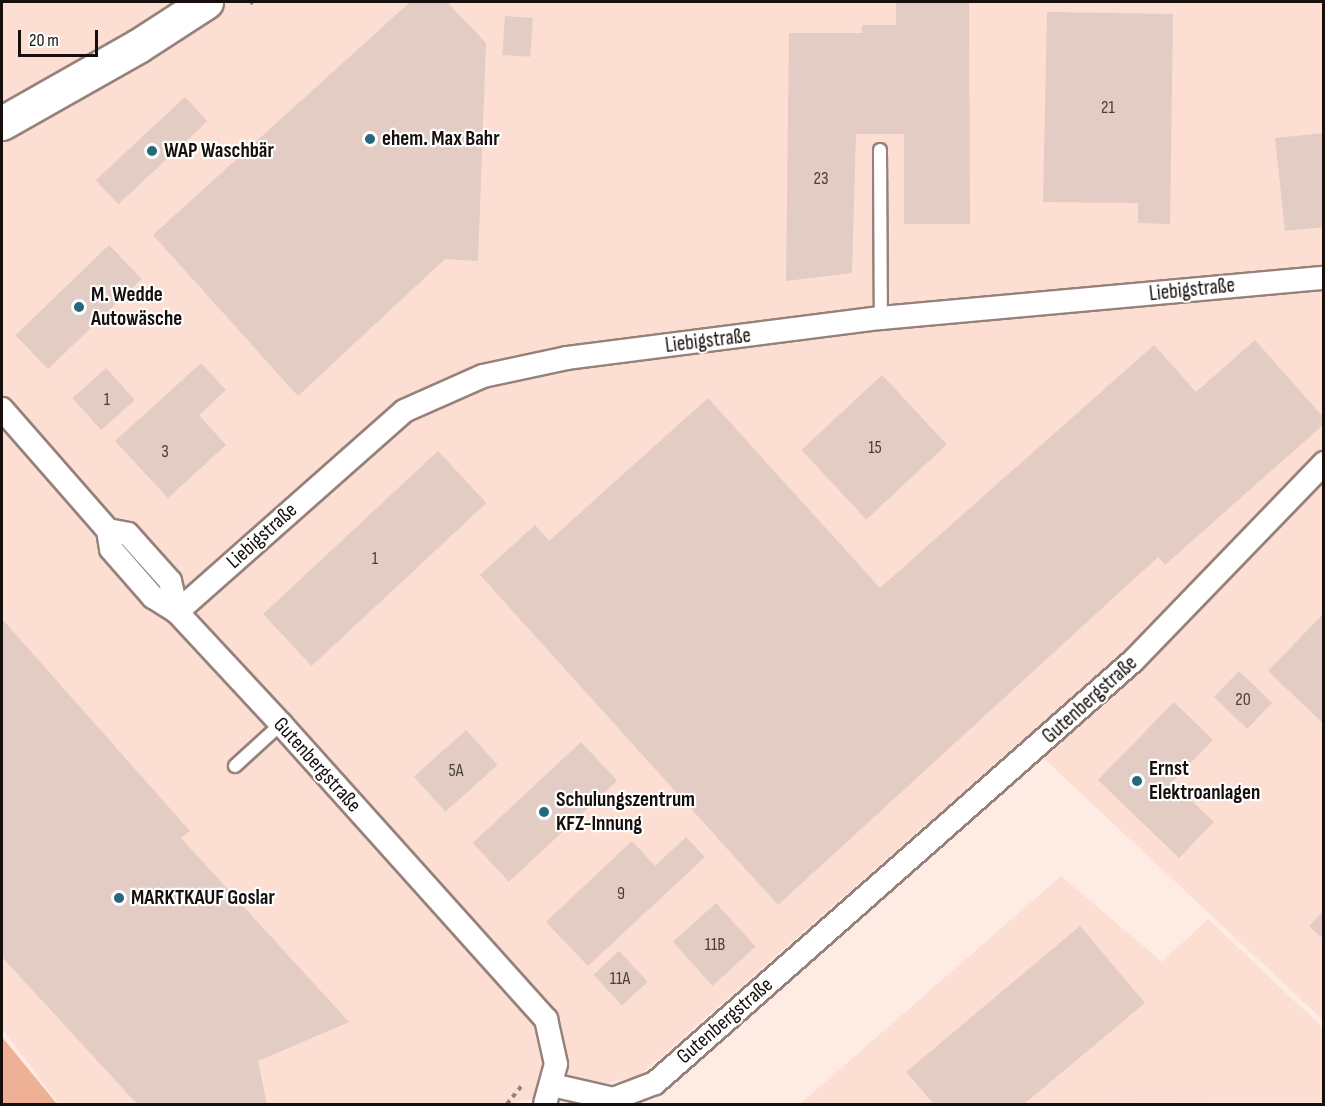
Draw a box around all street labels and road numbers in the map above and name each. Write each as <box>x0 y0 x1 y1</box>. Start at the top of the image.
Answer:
street label: Liebigstraße <box>1148 273 1236 307</box>
street label: Liebigstraße <box>664 323 752 359</box>
street label: Liebigstraße <box>222 498 302 574</box>
street label: Gutenbergstraße <box>1037 651 1143 749</box>
street label: Gutenbergstraße <box>268 712 366 818</box>
street label: Gutenbergstraße <box>672 972 778 1070</box>

